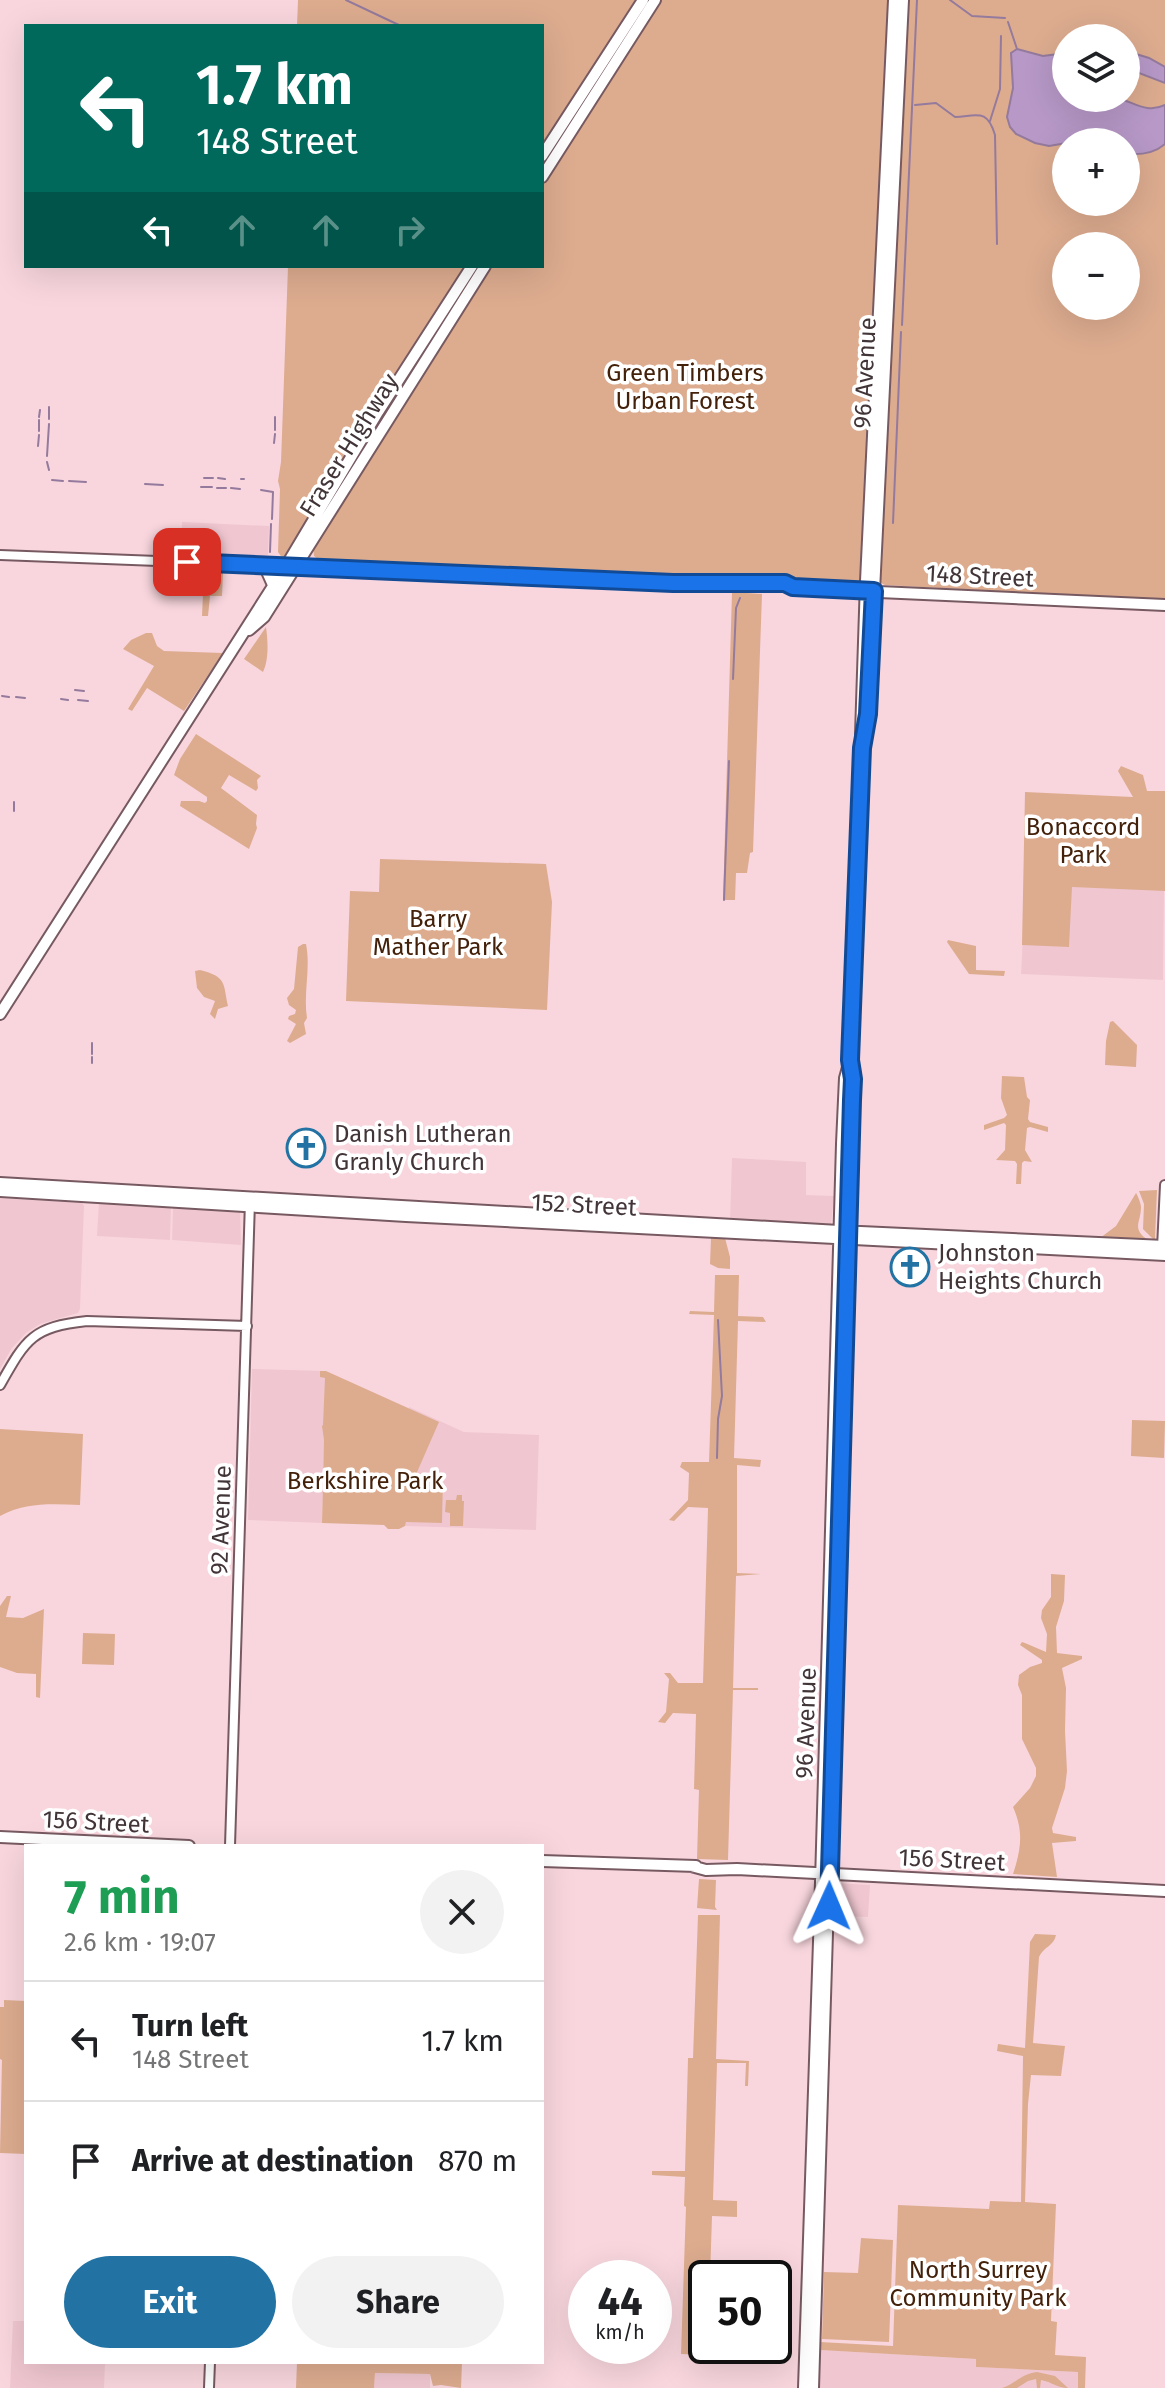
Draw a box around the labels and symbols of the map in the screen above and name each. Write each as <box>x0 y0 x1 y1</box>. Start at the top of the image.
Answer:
street label: 96 Avenue <box>848 317 882 429</box>
park label: Green Timbers Urban Forest <box>606 359 764 415</box>
street label: Fraser Highway <box>294 368 404 522</box>
pin <box>153 528 221 596</box>
street label: 148 Street <box>925 559 1035 593</box>
park label: Bonaccord Park <box>1026 813 1140 869</box>
park label: Barry Mather Park <box>373 905 504 961</box>
place label: Danish Lutheran Granly Church <box>334 1120 512 1176</box>
church icon: Danish Lutheran Granly Church <box>285 1127 327 1169</box>
street label: 152 Street <box>531 1188 638 1222</box>
place label: Johnston Heights Church <box>938 1239 1102 1295</box>
church icon: Johnston Heights Church <box>889 1246 931 1288</box>
street label: 92 Avenue <box>205 1465 237 1575</box>
park label: Berkshire Park <box>287 1467 444 1495</box>
street label: 96 Avenue <box>790 1667 822 1779</box>
street label: 156 Street <box>42 1805 150 1839</box>
street label: 156 Street <box>898 1843 1006 1877</box>
position arrow <box>787 1864 871 1948</box>
park label: North Surrey Community Park <box>890 2256 1067 2312</box>
speed limit sign: 50 <box>688 2260 792 2364</box>

